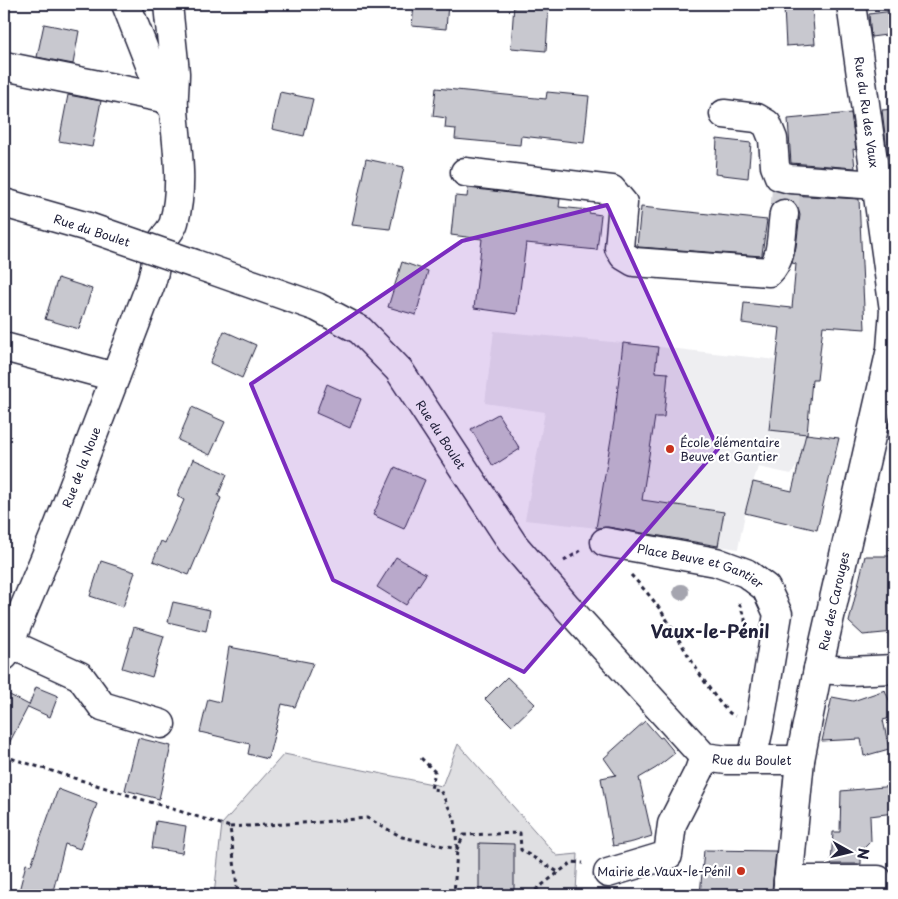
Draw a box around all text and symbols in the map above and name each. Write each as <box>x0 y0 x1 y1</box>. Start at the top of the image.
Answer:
street label: Rue du Ru des Vaux <box>850 55 884 169</box>
street label: Rue du Boulet <box>52 209 133 251</box>
street label: Rue du Boulet <box>412 396 470 473</box>
street label: Rue de la Noue <box>57 424 105 510</box>
place label: École élémentaire Beuve et Gantier <box>680 433 780 465</box>
marker: École élémentaire Beuve et Gantier <box>664 443 676 455</box>
street label: Place Beuve et Gantier <box>636 539 768 593</box>
street label: Rue des Carouges <box>814 550 854 652</box>
district label: Vaux-le-Pénil <box>651 617 770 644</box>
street label: Rue du Boulet <box>711 749 791 769</box>
north arrow <box>826 826 876 876</box>
text: N <box>852 847 875 861</box>
place label: Mairie de Vaux-le-Pénil <box>597 862 731 880</box>
marker: Mairie de Vaux-le-Pénil <box>735 865 747 877</box>

